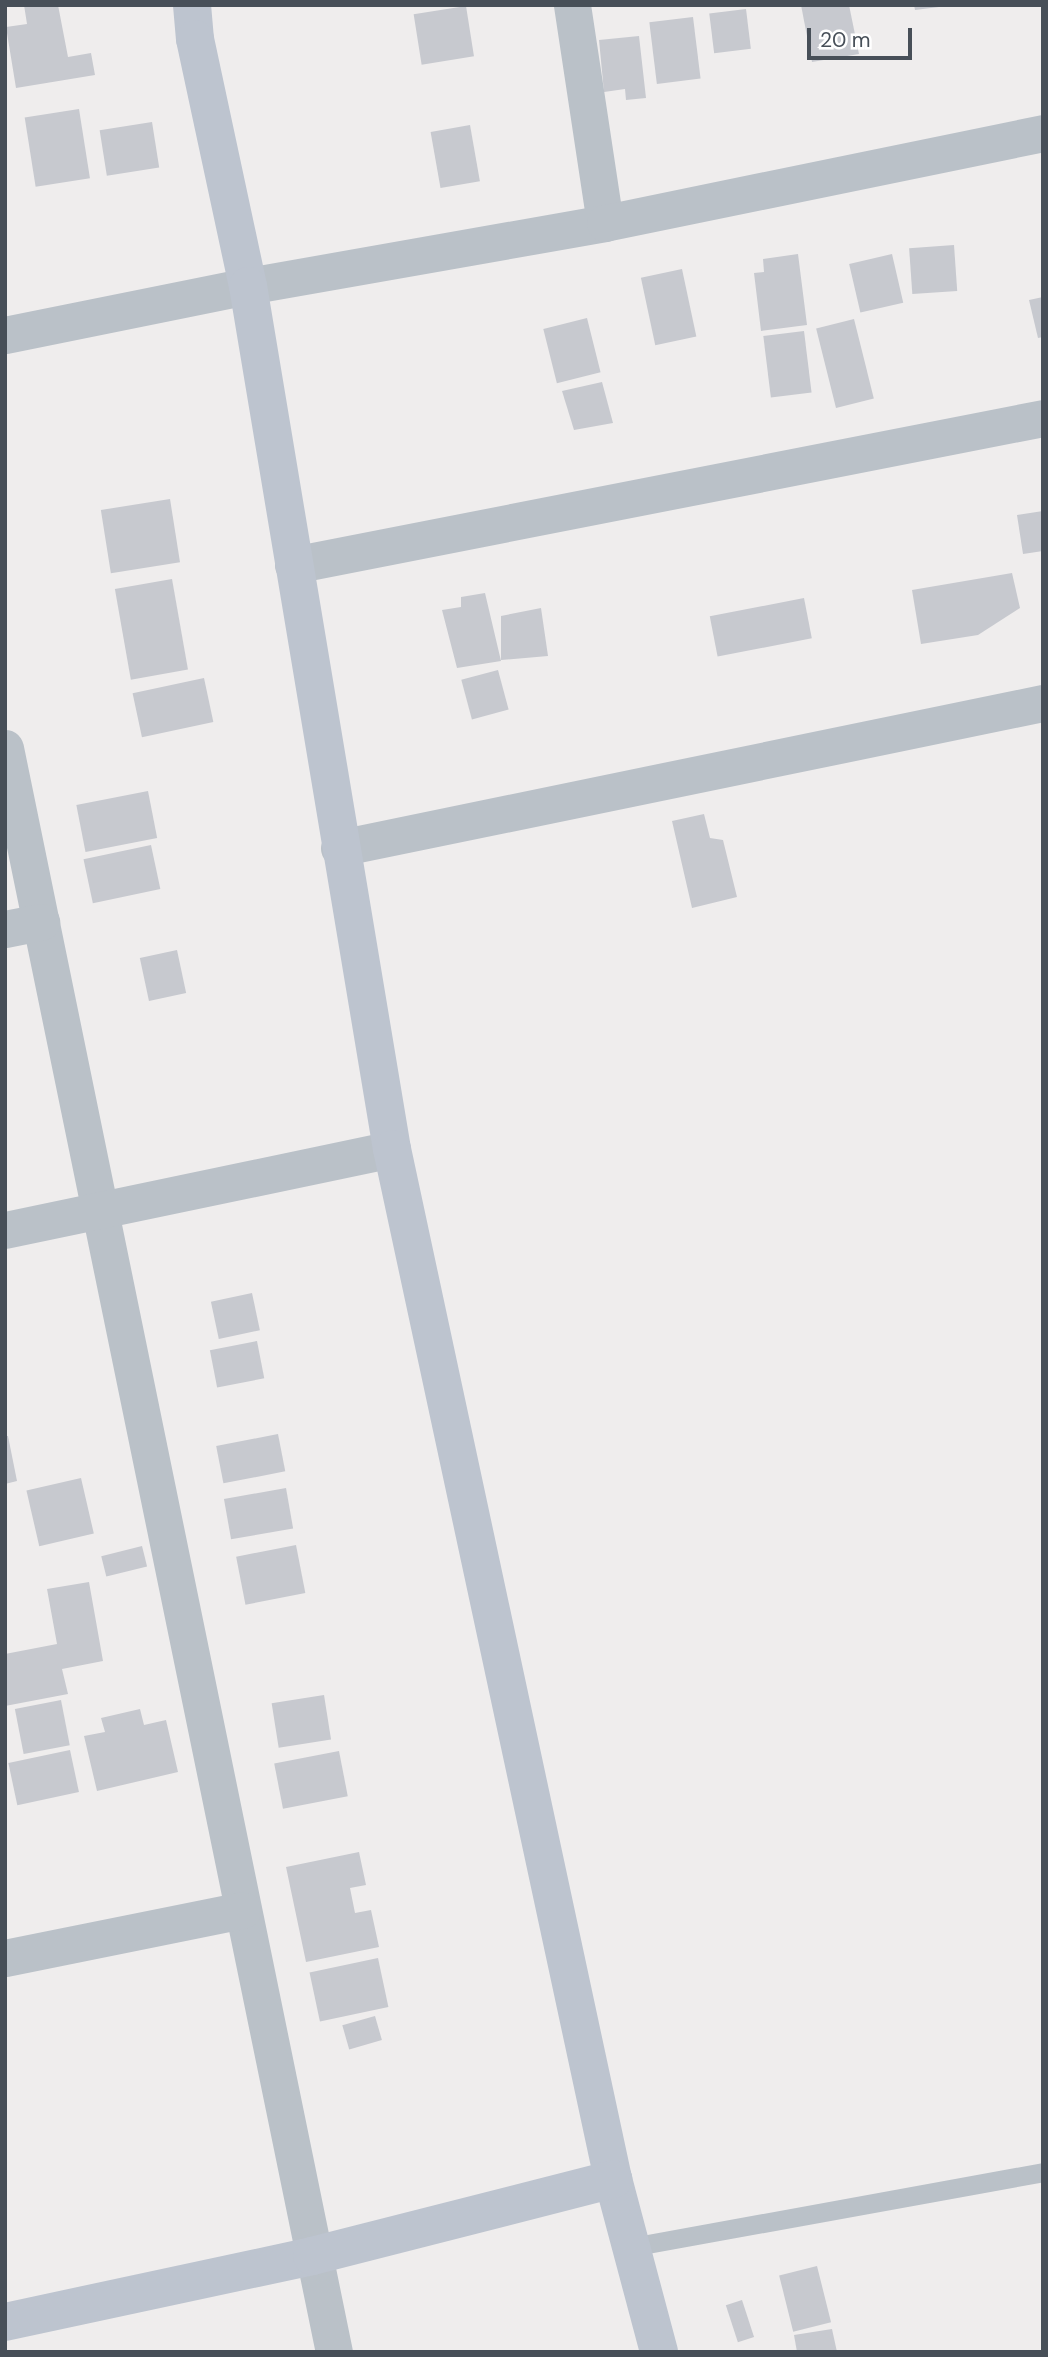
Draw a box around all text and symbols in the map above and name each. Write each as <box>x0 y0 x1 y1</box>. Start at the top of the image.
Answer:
scale bar <box>810 14 915 58</box>
text: 20 m <box>820 26 871 54</box>

